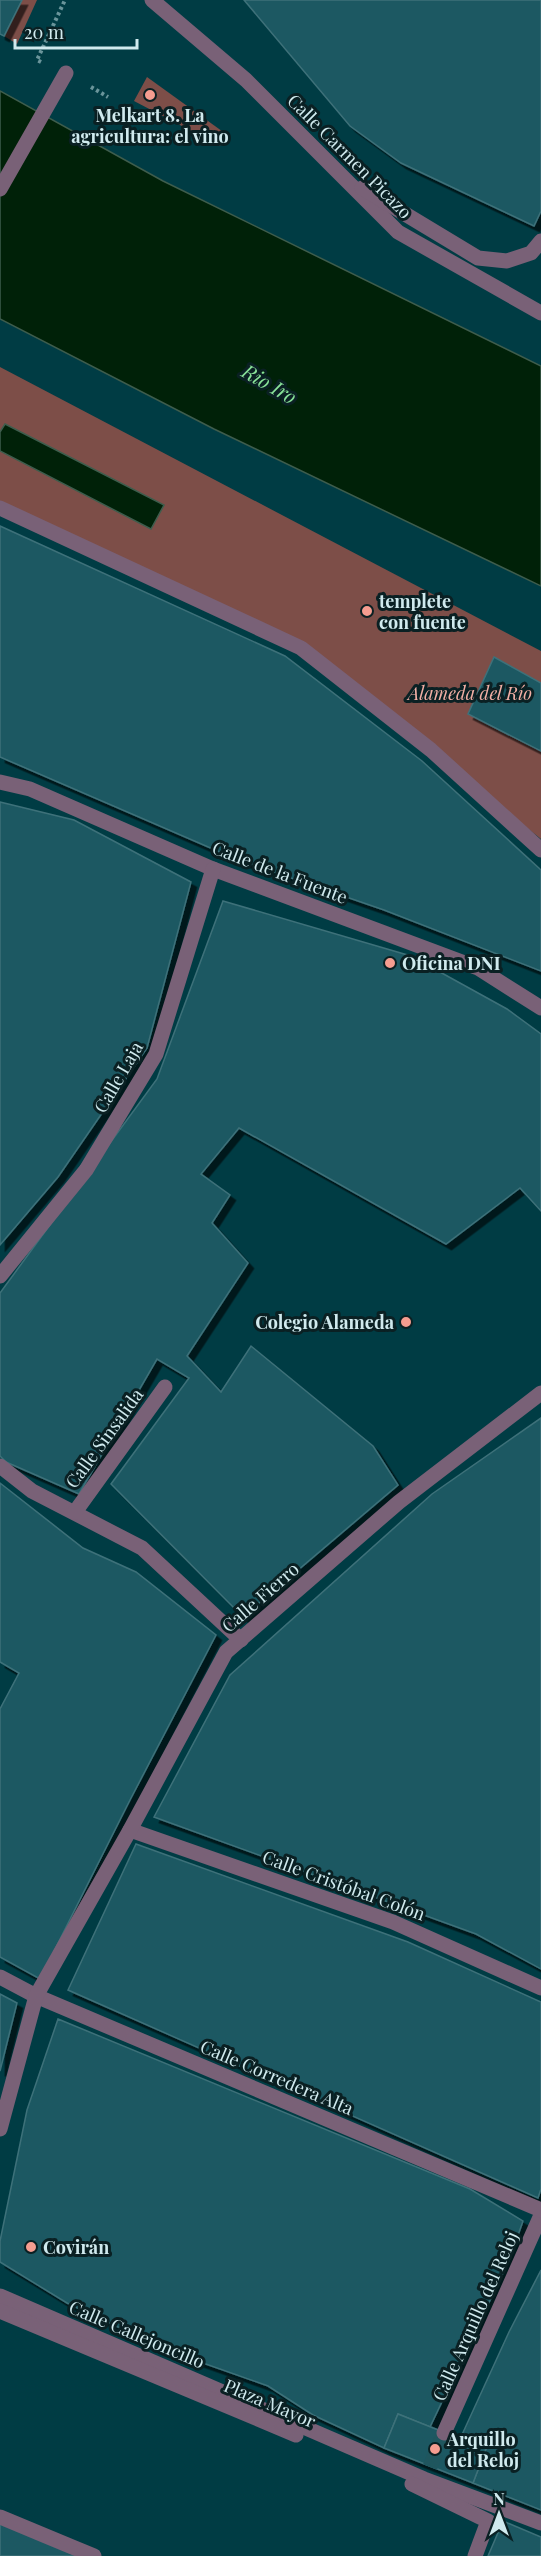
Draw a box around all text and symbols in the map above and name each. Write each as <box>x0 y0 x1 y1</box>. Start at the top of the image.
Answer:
scale bar <box>15 12 136 50</box>
text: 20 m <box>24 20 64 44</box>
marker: Melkart 8. La agricultura: el vino <box>143 88 157 102</box>
street label: Calle Carmen Picazo <box>283 89 418 224</box>
place label: Melkart 8. La agricultura: el vino <box>71 103 229 148</box>
water label: Rio Iro <box>237 356 302 409</box>
place label: templete con fuente <box>378 589 466 634</box>
marker: templete con fuente <box>360 604 374 618</box>
park label: Alameda del Río <box>406 681 532 705</box>
street label: Calle de la Fuente <box>209 835 351 909</box>
place label: Oficina DNI <box>402 951 501 975</box>
marker: Oficina DNI <box>383 956 397 970</box>
street label: Calle Laja <box>88 1037 148 1117</box>
place label: Colegio Alameda <box>255 1310 395 1334</box>
marker: Colegio Alameda <box>399 1315 413 1329</box>
street label: Calle Sinsalida <box>60 1383 148 1493</box>
street label: Calle Fierro <box>216 1557 304 1637</box>
street label: Calle Cristóbal Colón <box>259 1844 429 1926</box>
street label: Calle Corredera Alta <box>197 2034 357 2120</box>
street label: Calle Arquillo del Reloj <box>427 2227 523 2405</box>
place label: Covirán <box>43 2235 109 2259</box>
marker: Covirán <box>24 2240 38 2254</box>
street label: Calle Callejoncillo <box>66 2295 209 2373</box>
street label: Plaza Mayor <box>220 2373 320 2433</box>
place label: Arquillo del Reloj <box>446 2427 519 2472</box>
marker: Arquillo del Reloj <box>428 2442 442 2456</box>
north arrow <box>469 2484 529 2544</box>
text: N <box>493 2488 505 2509</box>

